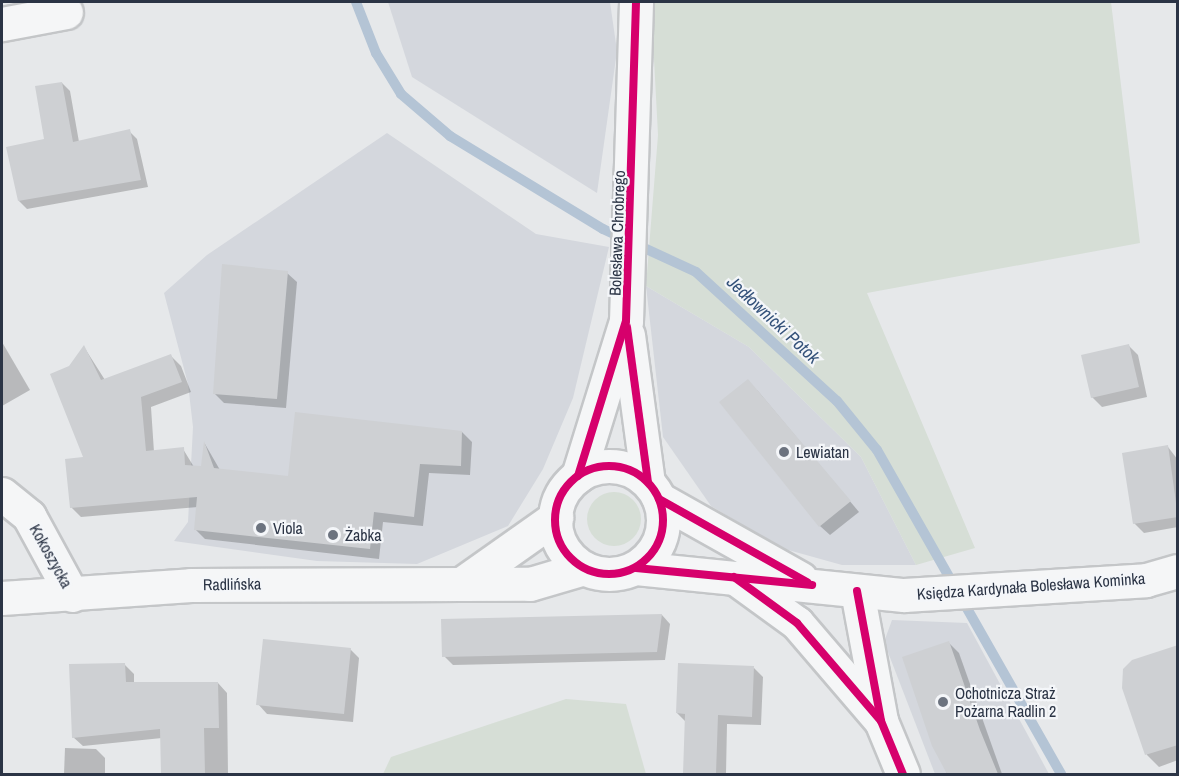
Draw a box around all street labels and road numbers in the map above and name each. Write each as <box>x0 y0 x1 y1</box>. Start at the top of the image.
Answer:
street label: Bolesława Chrobrego <box>605 170 629 296</box>
street label: Kokoszycka <box>26 521 76 591</box>
street label: Księdza Kardynała Bolesława Kominka <box>916 568 1146 604</box>
street label: Radlińska <box>203 574 261 594</box>

